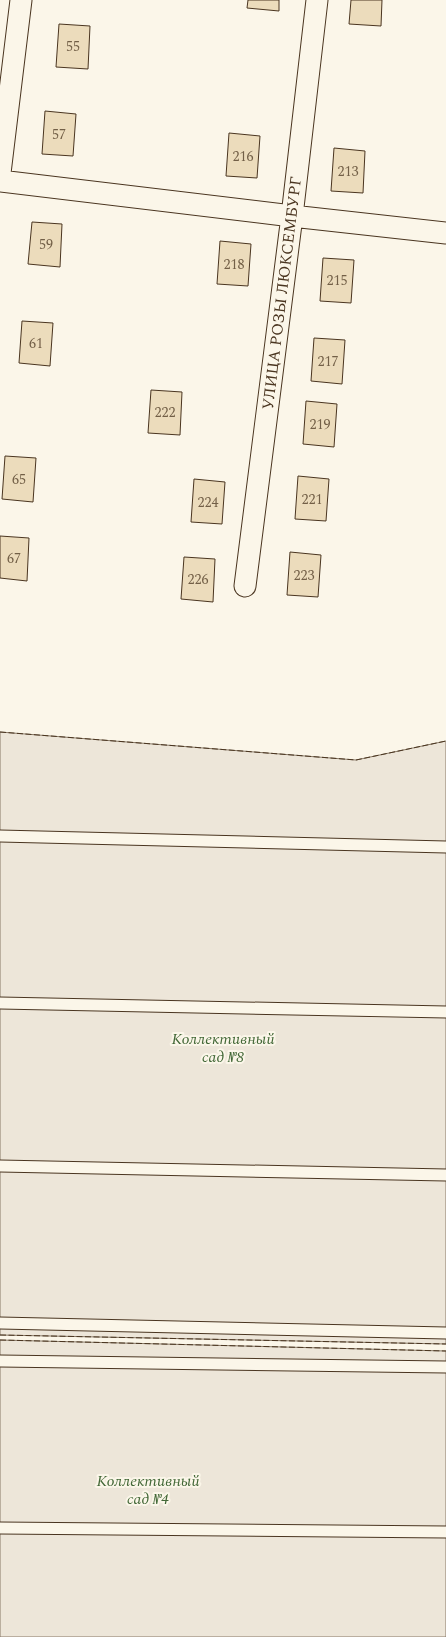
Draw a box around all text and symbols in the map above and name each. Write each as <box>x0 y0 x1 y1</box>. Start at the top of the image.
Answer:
house number: 55 <box>66 36 80 57</box>
house number: 57 <box>52 124 66 145</box>
house number: 216 <box>233 146 254 167</box>
house number: 213 <box>338 161 359 182</box>
street label: УЛИЦА РОЗЫ ЛЮКСЕМБУРГ <box>256 175 308 411</box>
house number: 59 <box>39 234 53 255</box>
house number: 218 <box>224 254 245 275</box>
house number: 215 <box>327 270 348 291</box>
house number: 61 <box>29 333 43 354</box>
house number: 217 <box>318 351 339 372</box>
house number: 222 <box>155 402 176 423</box>
house number: 219 <box>310 414 331 435</box>
house number: 65 <box>12 469 26 490</box>
house number: 221 <box>302 489 323 510</box>
house number: 224 <box>198 492 219 513</box>
house number: 67 <box>7 548 21 569</box>
house number: 223 <box>294 565 315 586</box>
house number: 226 <box>188 569 209 590</box>
park label: Коллективный сад №8 <box>171 1027 275 1069</box>
park label: Коллективный сад №4 <box>96 1469 200 1511</box>

